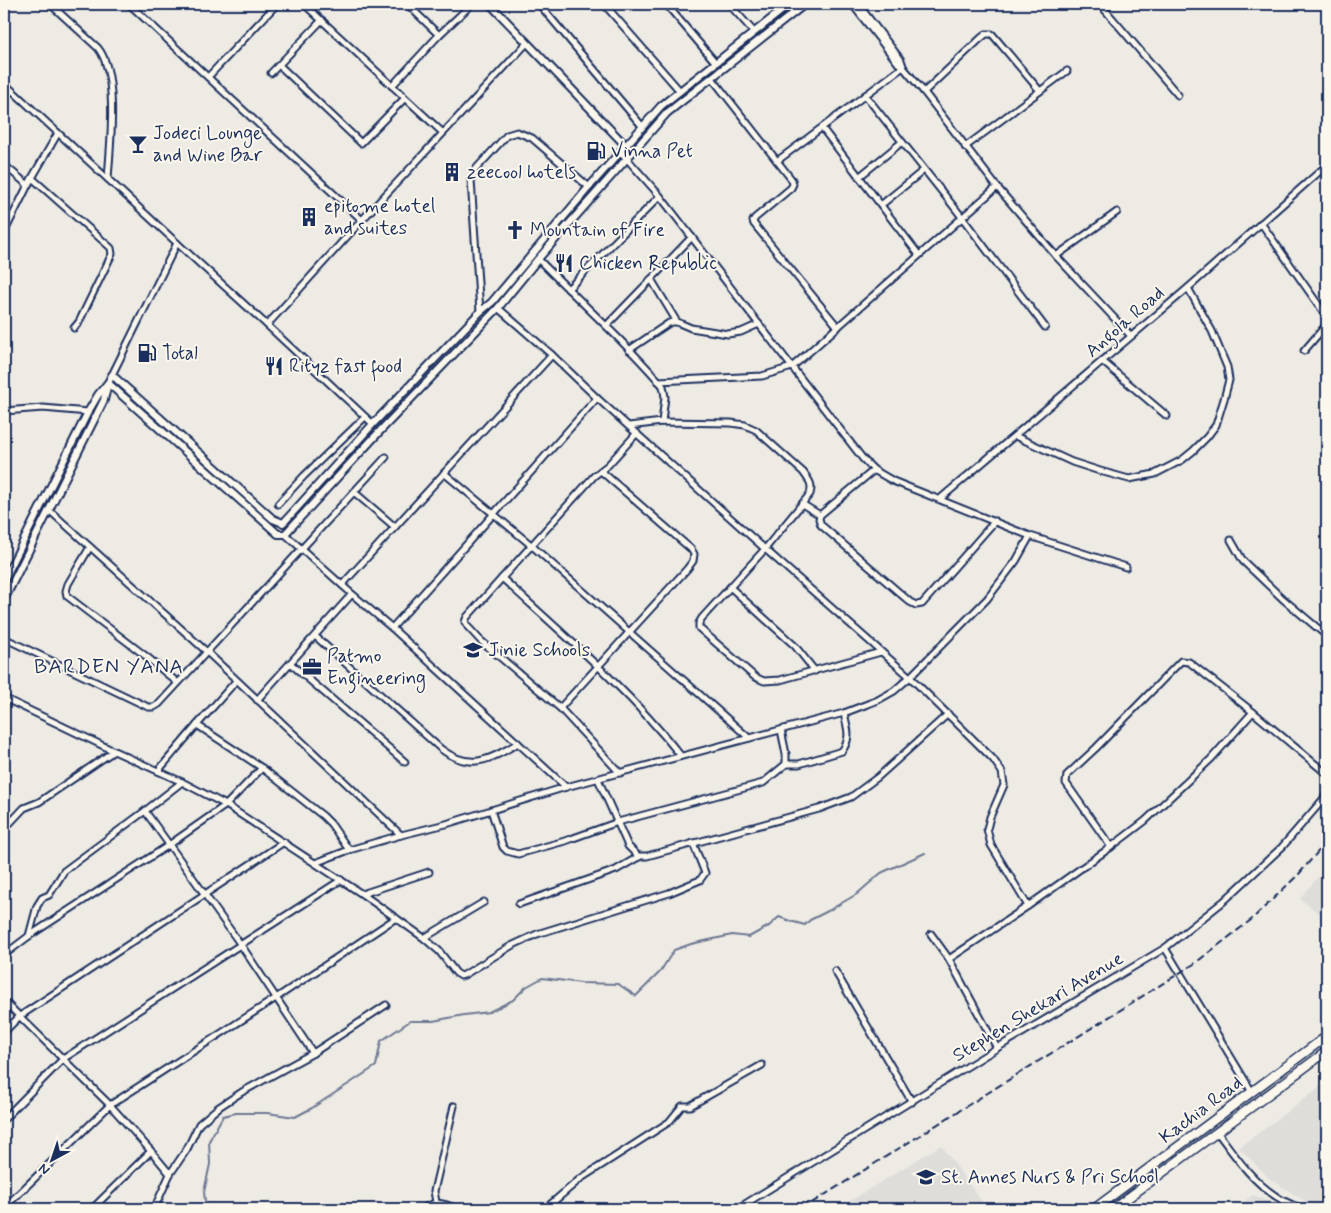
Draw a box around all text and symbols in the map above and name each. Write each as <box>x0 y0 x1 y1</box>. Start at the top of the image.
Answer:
place label: Jodeci Lounge and Wine Bar <box>153 121 262 168</box>
bar icon: Jodeci Lounge and Wine Bar <box>127 133 149 155</box>
place label: Vinna Pet <box>611 139 693 164</box>
fuel station icon: Vinna Pet <box>585 140 607 162</box>
place label: zeecool hotels <box>467 160 576 185</box>
building icon: zeecool hotels <box>441 161 463 183</box>
place label: epitome hotel and suites <box>324 194 436 241</box>
building icon: epitome hotel and suites <box>298 206 320 228</box>
place label: Mountain of Fire <box>530 218 665 243</box>
church icon: Mountain of Fire <box>504 219 526 241</box>
place label: Chicken Republic <box>579 251 717 276</box>
restaurant icon: Chicken Republic <box>553 252 575 274</box>
street label: Angola Road <box>1080 281 1172 365</box>
place label: Total <box>162 341 198 366</box>
fuel station icon: Total <box>136 342 158 364</box>
place label: Rityz fast food <box>289 354 402 382</box>
restaurant icon: Rityz fast food <box>263 355 285 377</box>
place label: Jinie Schools <box>488 638 590 663</box>
school or university icon: Jinie Schools <box>462 639 484 661</box>
place label: Patmo Engineering <box>327 644 426 694</box>
district label: BARDEN YANA <box>34 653 184 681</box>
office icon: Patmo Engineering <box>301 656 323 678</box>
street label: Stephen Shekari Avenue <box>948 946 1128 1068</box>
street label: Kachia Road <box>1154 1070 1248 1150</box>
north arrow <box>28 1136 78 1186</box>
text: N <box>35 1159 54 1179</box>
place label: St. Annes Nurs & Pri School <box>941 1165 1159 1190</box>
school or university icon: St. Annes Nurs & Pri School <box>915 1166 937 1188</box>

